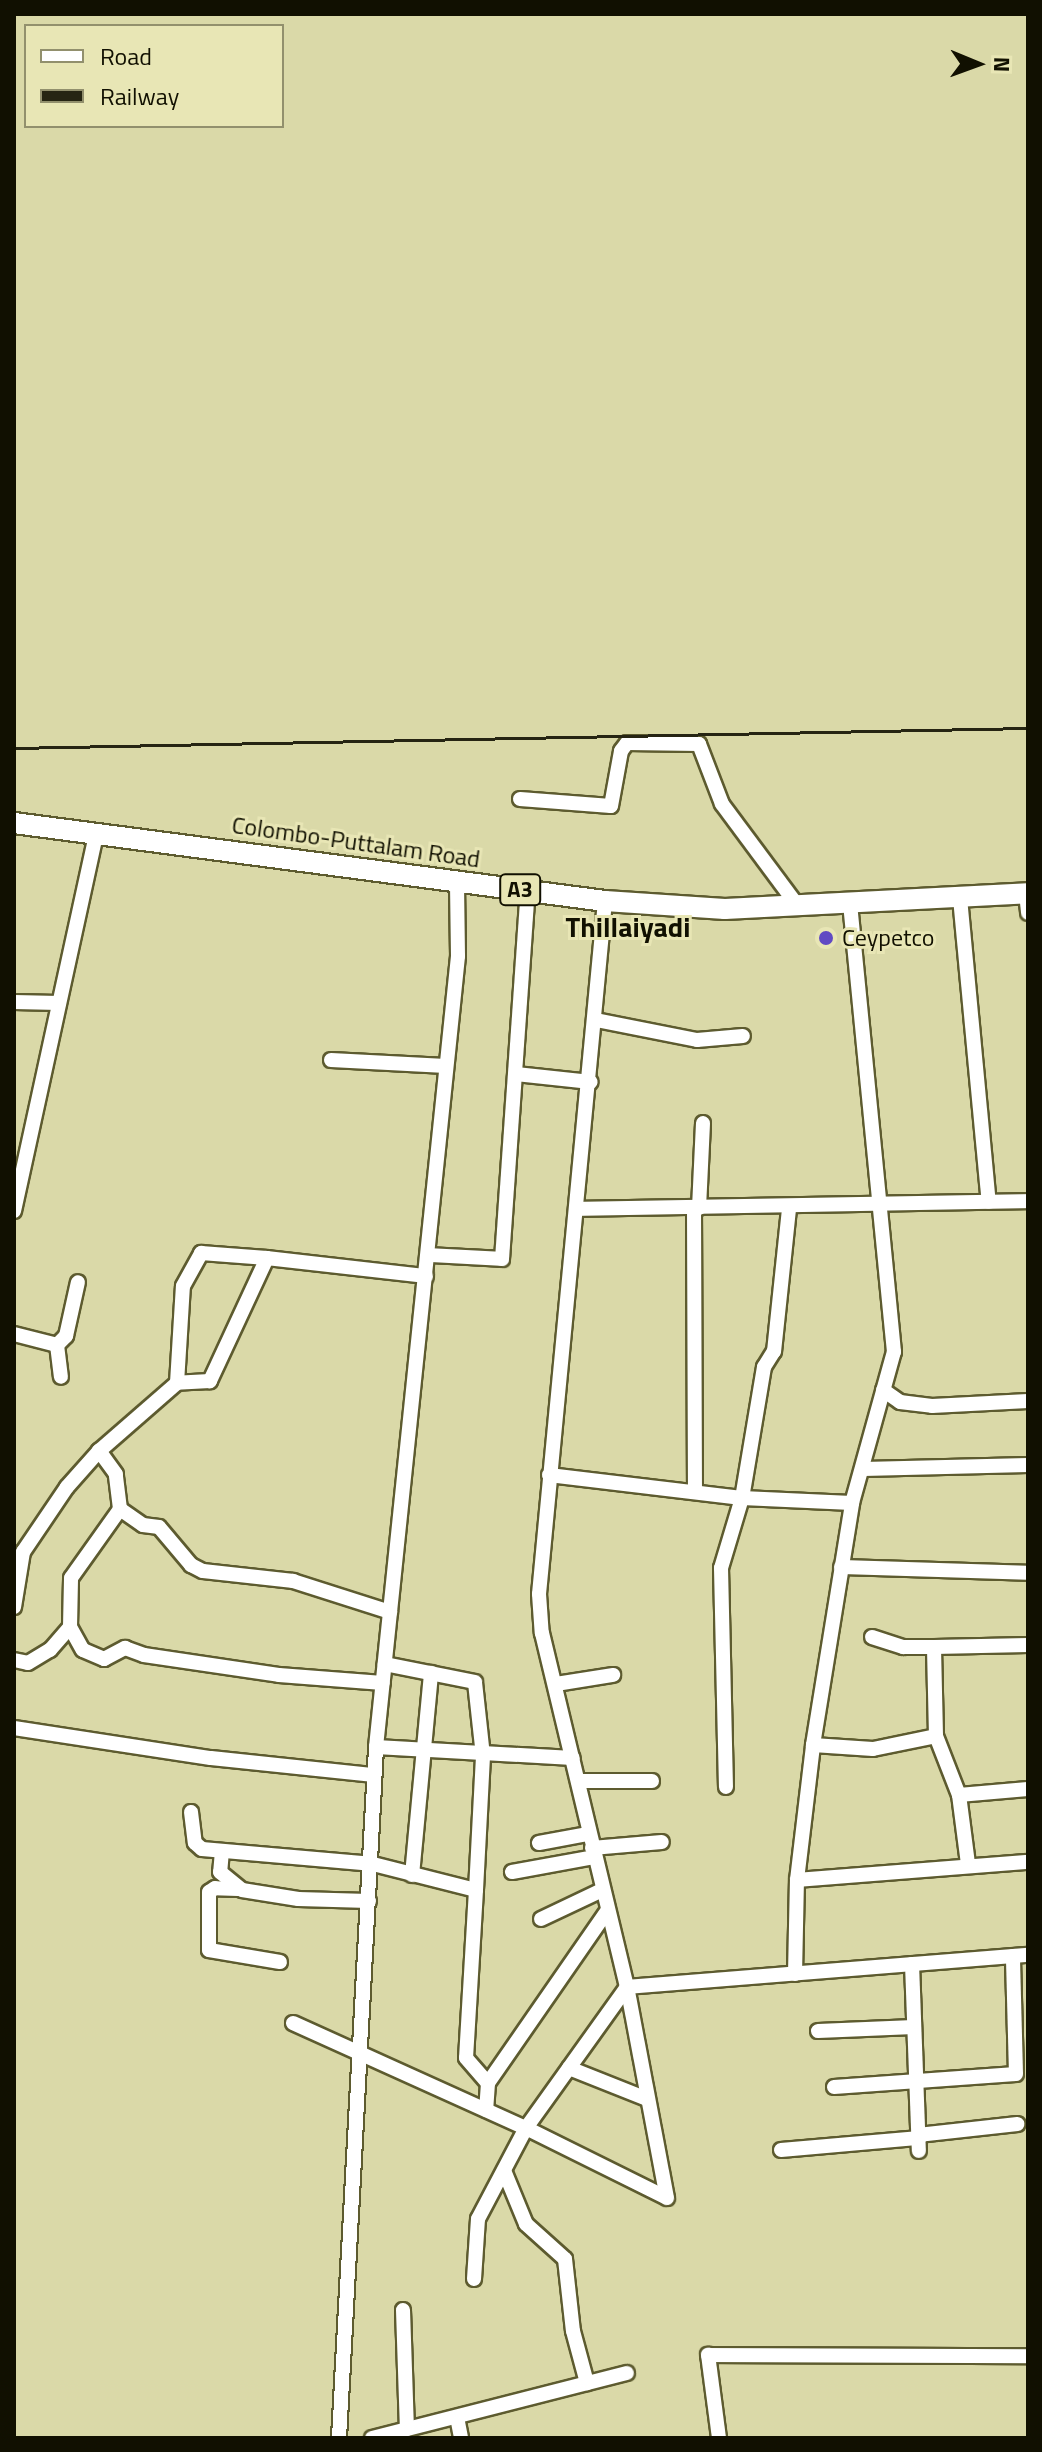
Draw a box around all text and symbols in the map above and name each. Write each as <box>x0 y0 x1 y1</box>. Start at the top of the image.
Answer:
legend <box>24 24 284 128</box>
north arrow <box>938 24 1018 104</box>
text: Road <box>100 38 152 74</box>
text: N <box>985 56 1019 72</box>
text: Railway <box>100 78 179 114</box>
street label: Colombo-Puttalam Road <box>230 810 482 874</box>
road number: A3 <box>498 872 542 908</box>
district label: Thillaiyadi <box>566 910 690 944</box>
place label: Ceypetco <box>842 924 934 952</box>
marker: Ceypetco <box>817 929 835 947</box>

